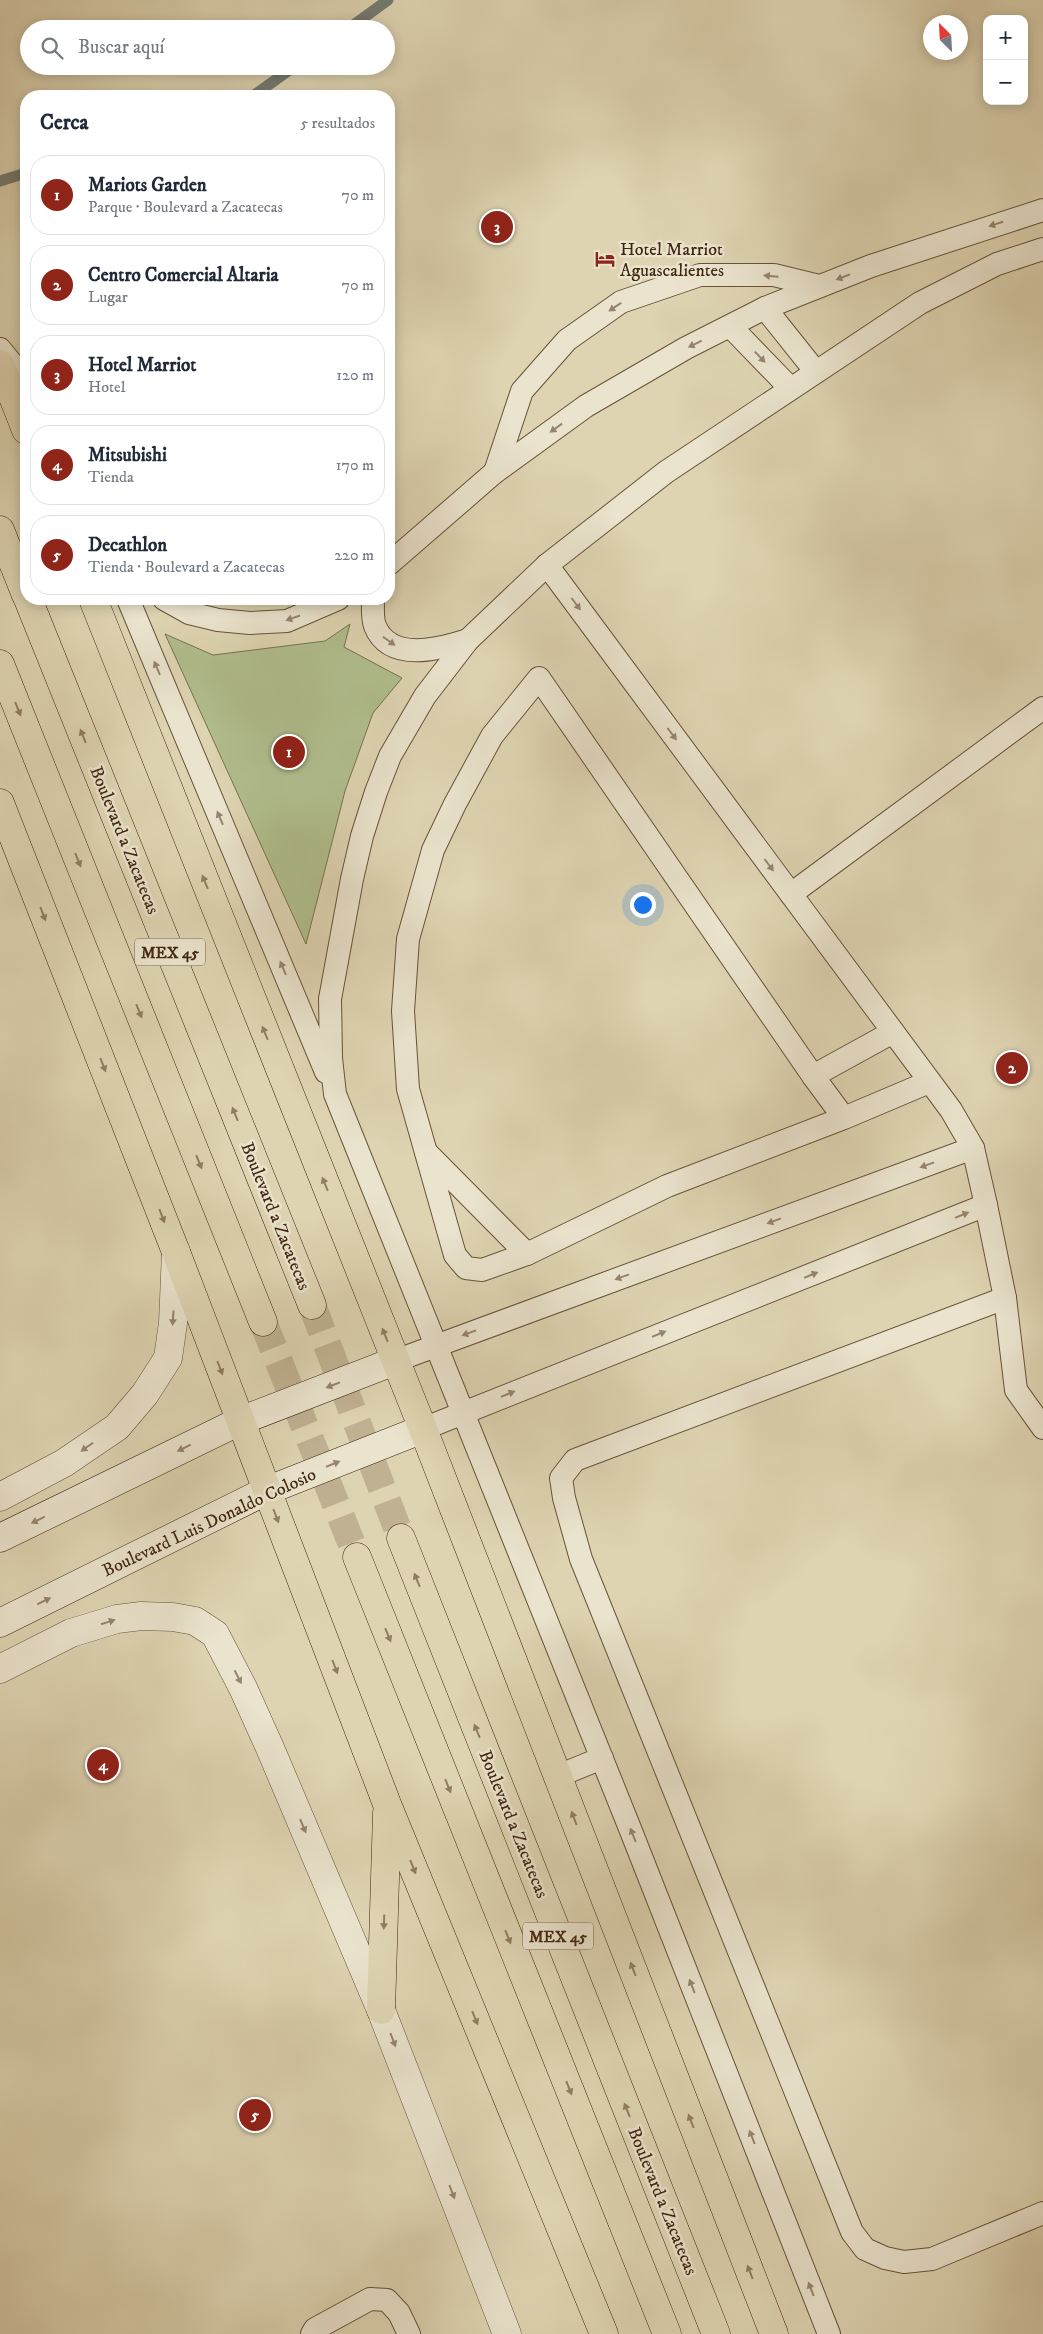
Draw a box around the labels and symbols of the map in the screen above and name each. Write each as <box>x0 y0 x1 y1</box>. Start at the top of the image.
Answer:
north arrow <box>923 15 968 60</box>
pin: 3 <box>481 208 513 246</box>
one-way arrow <box>989 221 1004 228</box>
place label: Hotel Marriot Aguascalientes <box>620 239 724 282</box>
hotel icon: Hotel Marriot Aguascalientes <box>594 248 616 270</box>
one-way arrow <box>763 272 779 280</box>
one-way arrow <box>835 274 850 281</box>
one-way arrow <box>608 302 621 312</box>
one-way arrow <box>688 340 702 348</box>
one-way arrow <box>754 351 766 363</box>
one-way arrow <box>549 423 563 433</box>
one-way arrow <box>570 597 581 610</box>
one-way arrow <box>285 614 300 622</box>
one-way arrow <box>382 636 396 646</box>
one-way arrow <box>153 661 161 675</box>
one-way arrow <box>14 702 22 717</box>
one-way arrow <box>667 727 678 740</box>
one-way arrow <box>79 728 86 743</box>
pin: 1 <box>273 733 305 771</box>
street label: Boulevard a Zacatecas <box>84 763 164 917</box>
one-way arrow <box>215 811 223 825</box>
one-way arrow <box>75 853 83 867</box>
one-way arrow <box>764 858 774 872</box>
one-way arrow <box>201 874 209 889</box>
your location <box>630 892 656 918</box>
one-way arrow <box>40 907 48 921</box>
road number: MEX 45 <box>135 939 205 966</box>
one-way arrow <box>278 961 286 975</box>
one-way arrow <box>135 1004 143 1019</box>
one-way arrow <box>261 1025 269 1040</box>
pin: 2 <box>996 1049 1028 1087</box>
one-way arrow <box>99 1058 107 1073</box>
one-way arrow <box>231 1106 238 1121</box>
street label: Boulevard a Zacatecas <box>235 1139 315 1293</box>
one-way arrow <box>195 1155 203 1170</box>
one-way arrow <box>919 1161 934 1169</box>
one-way arrow <box>321 1176 329 1191</box>
one-way arrow <box>159 1209 166 1224</box>
one-way arrow <box>954 1211 969 1218</box>
one-way arrow <box>767 1218 782 1225</box>
one-way arrow <box>803 1270 818 1278</box>
one-way arrow <box>614 1273 629 1281</box>
one-way arrow <box>169 1310 177 1326</box>
one-way arrow <box>380 1328 388 1342</box>
one-way arrow <box>461 1329 476 1337</box>
one-way arrow <box>652 1330 667 1338</box>
one-way arrow <box>216 1361 224 1376</box>
one-way arrow <box>325 1381 340 1389</box>
one-way arrow <box>501 1390 516 1398</box>
one-way arrow <box>80 1442 94 1452</box>
one-way arrow <box>177 1445 191 1453</box>
one-way arrow <box>325 1460 340 1468</box>
street label: Boulevard Luis Donaldo Colosio <box>99 1464 320 1582</box>
one-way arrow <box>273 1508 280 1523</box>
one-way arrow <box>31 1516 45 1524</box>
one-way arrow <box>413 1572 421 1587</box>
one-way arrow <box>36 1597 51 1606</box>
one-way arrow <box>101 1617 116 1625</box>
one-way arrow <box>384 1628 392 1643</box>
one-way arrow <box>331 1660 339 1675</box>
one-way arrow <box>234 1670 242 1684</box>
one-way arrow <box>473 1723 481 1738</box>
pin: 4 <box>87 1746 119 1784</box>
street label: Boulevard a Zacatecas <box>473 1747 553 1901</box>
one-way arrow <box>445 1779 453 1793</box>
one-way arrow <box>570 1810 577 1825</box>
one-way arrow <box>299 1819 307 1834</box>
one-way arrow <box>629 1827 637 1842</box>
one-way arrow <box>410 1860 418 1874</box>
one-way arrow <box>379 1915 387 1931</box>
road number: MEX 45 <box>523 1922 593 1950</box>
one-way arrow <box>505 1930 513 1944</box>
one-way arrow <box>629 1961 637 1976</box>
one-way arrow <box>688 1978 696 1993</box>
one-way arrow <box>471 2011 479 2025</box>
one-way arrow <box>389 2033 397 2047</box>
one-way arrow <box>565 2081 573 2095</box>
pin: 5 <box>239 2096 271 2134</box>
one-way arrow <box>623 2102 631 2117</box>
one-way arrow <box>687 2114 695 2128</box>
street label: Boulevard a Zacatecas <box>622 2124 702 2278</box>
one-way arrow <box>747 2130 755 2144</box>
one-way arrow <box>448 2185 456 2200</box>
one-way arrow <box>746 2264 754 2279</box>
one-way arrow <box>807 2281 814 2296</box>

